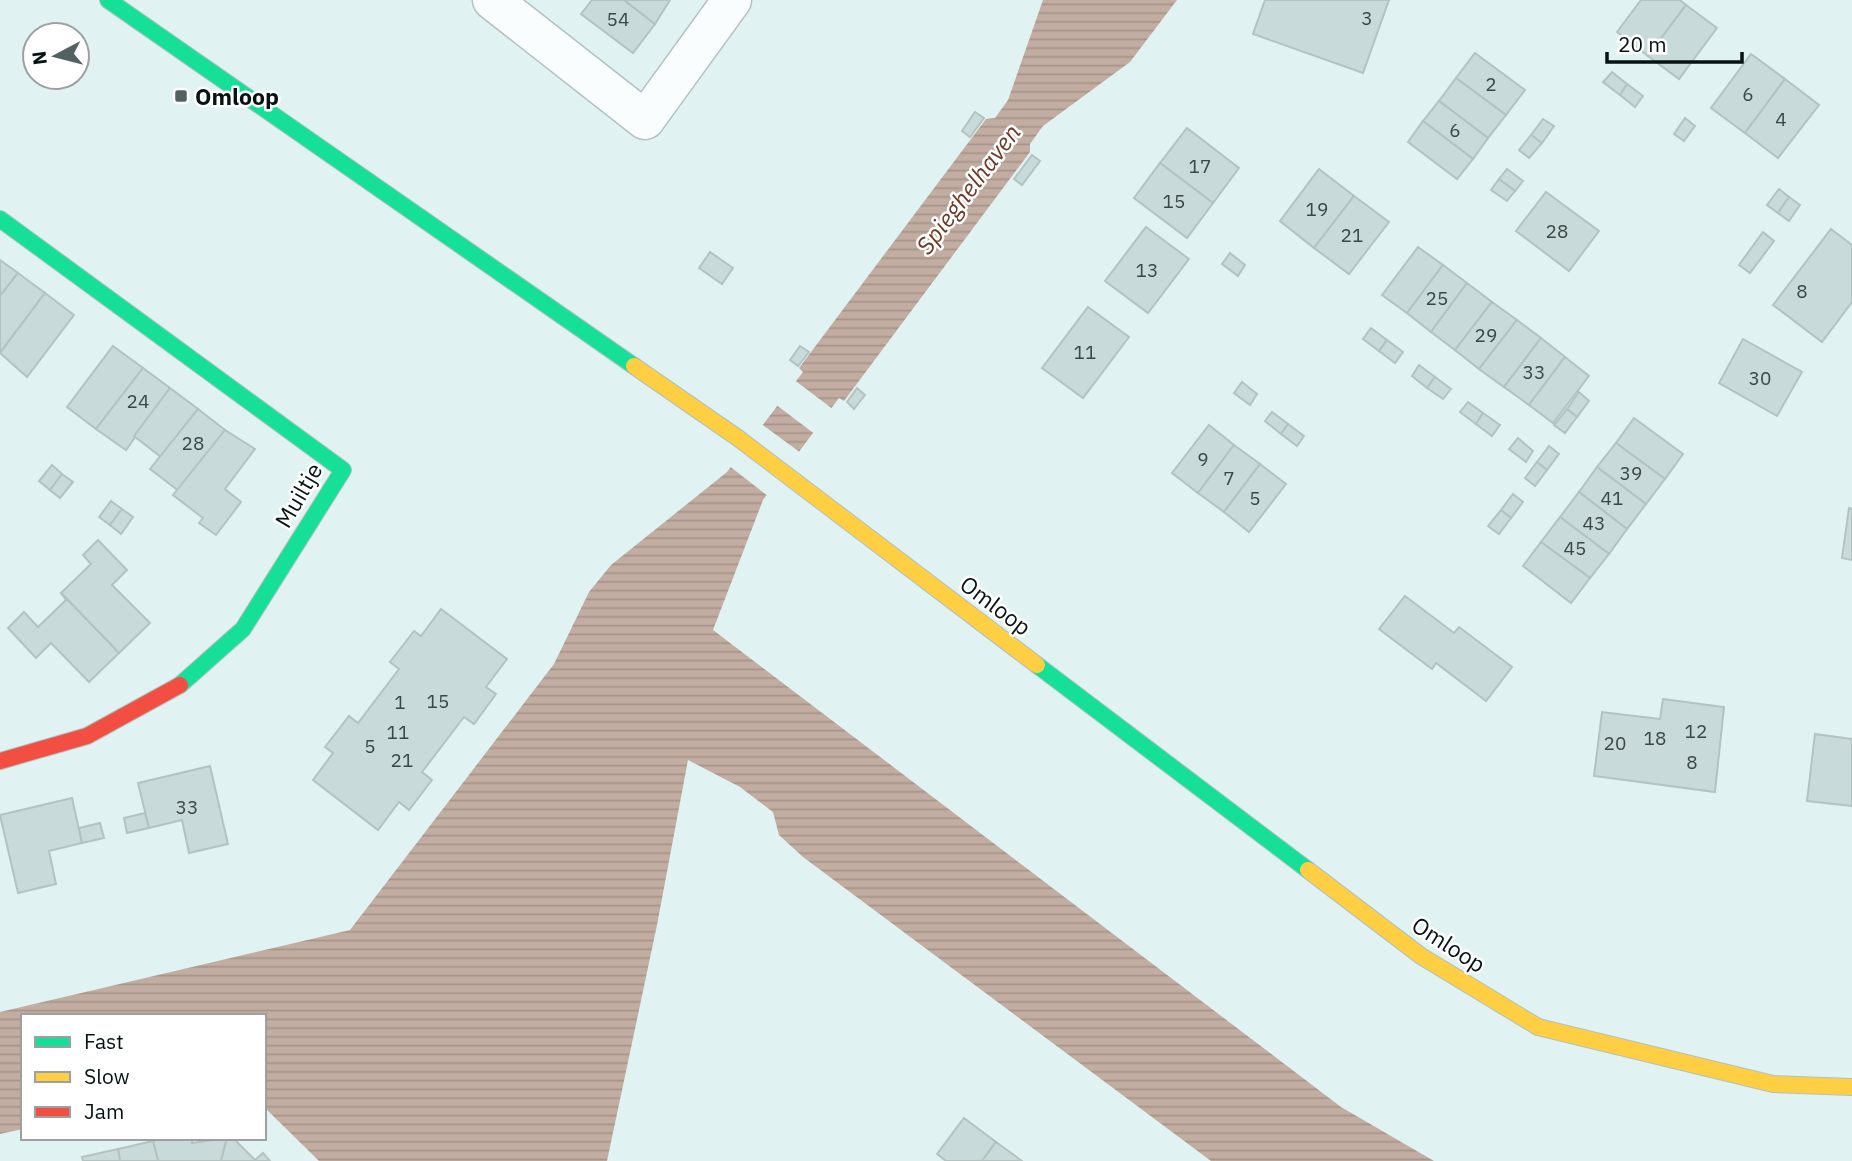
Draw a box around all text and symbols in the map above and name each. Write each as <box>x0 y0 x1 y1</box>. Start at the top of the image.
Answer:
house number: 3 <box>1361 6 1373 30</box>
house number: 54 <box>607 7 629 31</box>
north arrow <box>21 21 91 91</box>
scale bar <box>1607 21 1742 65</box>
text: 20 m <box>1618 30 1667 58</box>
text: N <box>26 50 52 66</box>
house number: 2 <box>1485 72 1497 96</box>
place label: Omloop <box>195 81 279 111</box>
house number: 6 <box>1742 82 1754 106</box>
marker: Omloop <box>173 88 189 104</box>
house number: 4 <box>1775 107 1787 131</box>
water label: Spieghelhaven <box>909 117 1027 261</box>
house number: 6 <box>1449 118 1461 142</box>
house number: 17 <box>1189 154 1211 178</box>
house number: 15 <box>1163 189 1185 213</box>
house number: 19 <box>1306 197 1328 221</box>
house number: 28 <box>1546 219 1568 243</box>
house number: 21 <box>1341 223 1363 247</box>
house number: 13 <box>1136 258 1158 282</box>
house number: 8 <box>1796 279 1808 303</box>
house number: 25 <box>1426 286 1448 310</box>
house number: 29 <box>1475 323 1497 347</box>
house number: 11 <box>1074 340 1096 364</box>
house number: 33 <box>1523 360 1545 384</box>
house number: 30 <box>1749 366 1771 390</box>
house number: 24 <box>127 389 149 413</box>
house number: 28 <box>182 431 204 455</box>
house number: 9 <box>1197 447 1209 471</box>
street label: Muiltje <box>267 457 329 533</box>
house number: 39 <box>1620 461 1642 485</box>
house number: 7 <box>1223 466 1235 490</box>
house number: 5 <box>1249 486 1261 510</box>
house number: 41 <box>1601 486 1623 510</box>
house number: 43 <box>1583 511 1605 535</box>
house number: 45 <box>1564 536 1586 560</box>
street label: Omloop <box>954 568 1038 642</box>
house number: 15 <box>427 689 449 713</box>
house number: 1 <box>394 690 406 714</box>
house number: 12 <box>1685 719 1707 743</box>
house number: 11 <box>387 720 409 744</box>
house number: 18 <box>1644 726 1666 750</box>
house number: 20 <box>1604 731 1626 755</box>
house number: 5 <box>364 734 376 758</box>
house number: 21 <box>391 748 413 772</box>
house number: 8 <box>1686 750 1698 774</box>
house number: 33 <box>176 795 198 819</box>
street label: Omloop <box>1407 909 1491 979</box>
legend <box>21 1014 266 1140</box>
text: Fast <box>84 1027 124 1055</box>
text: Slow <box>84 1062 130 1090</box>
text: Jam <box>84 1097 124 1125</box>

